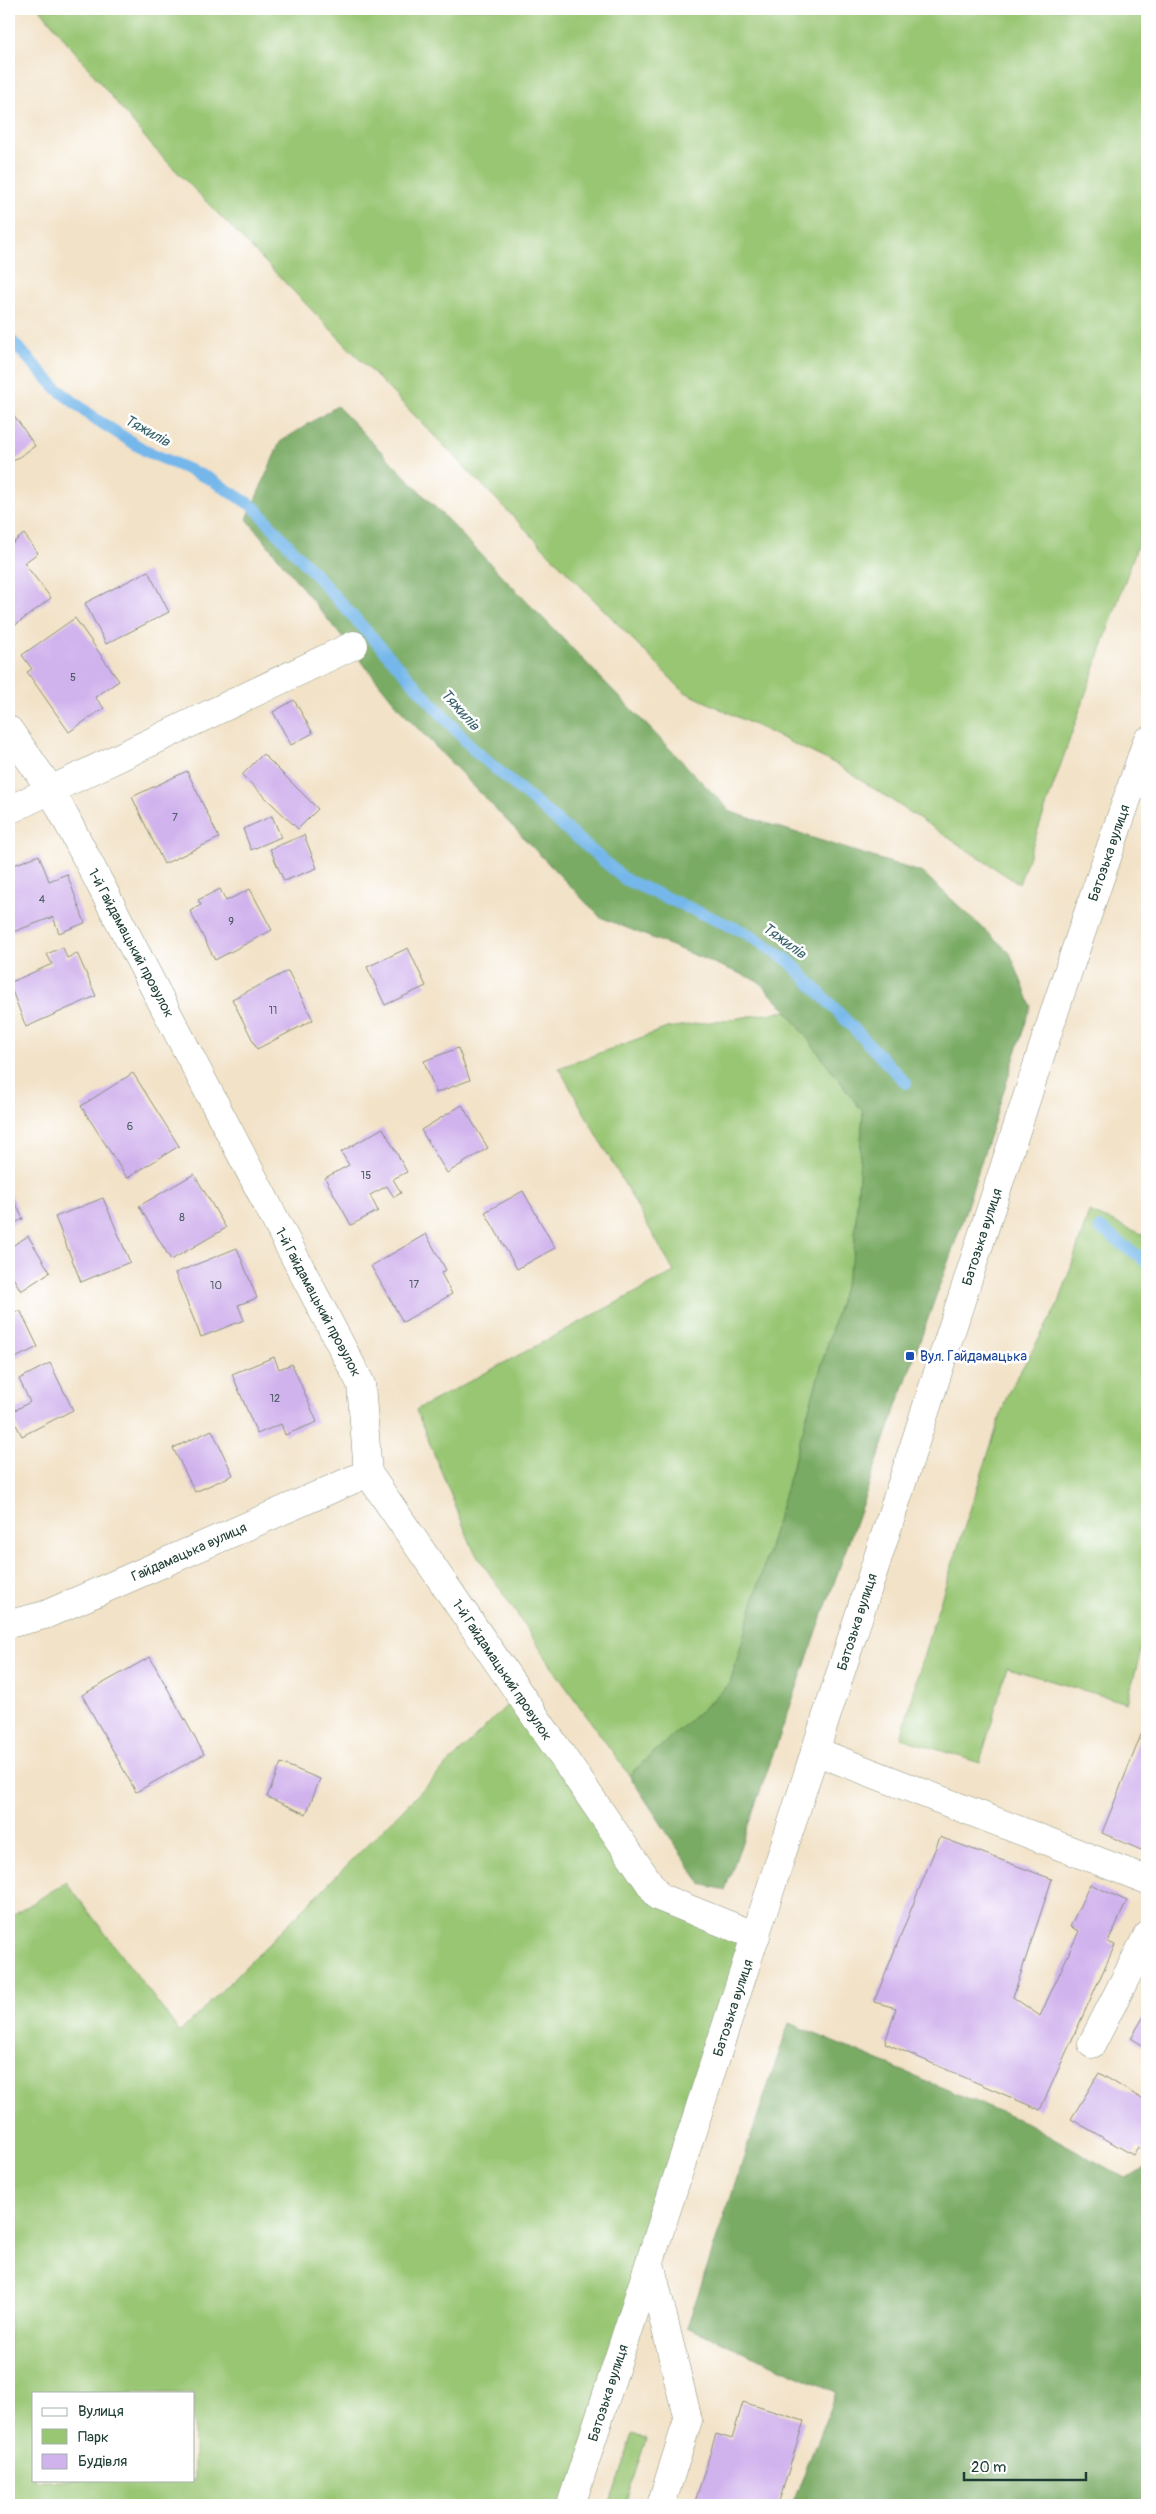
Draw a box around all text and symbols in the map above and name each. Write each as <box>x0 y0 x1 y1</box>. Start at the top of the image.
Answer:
water label: Тяжилів <box>121 411 174 452</box>
house number: 5 <box>70 671 76 684</box>
water label: Тяжилів <box>436 685 484 735</box>
street label: Батозька вулиця <box>1084 802 1134 904</box>
house number: 7 <box>172 811 178 824</box>
street label: 1-й Гайдамацький провулок <box>84 866 178 1020</box>
house number: 4 <box>39 893 46 906</box>
house number: 9 <box>228 915 234 928</box>
water label: Тяжилів <box>758 919 810 964</box>
house number: 11 <box>269 1004 277 1017</box>
house number: 6 <box>127 1120 133 1133</box>
house number: 15 <box>361 1169 371 1182</box>
street label: Батозька вулиця <box>958 1186 1006 1288</box>
house number: 8 <box>179 1211 185 1224</box>
street label: 1-й Гайдамацький провулок <box>271 1225 365 1379</box>
house number: 17 <box>409 1278 419 1291</box>
house number: 10 <box>210 1279 222 1292</box>
place label: Вул. Гайдамацька <box>920 1348 1027 1365</box>
marker: Вул. Гайдамацька <box>904 1350 916 1362</box>
house number: 12 <box>270 1392 280 1405</box>
street label: Гайдамацька вулиця <box>129 1519 249 1585</box>
street label: Батозька вулиця <box>833 1571 881 1673</box>
street label: 1-й Гайдамацький провулок <box>448 1596 556 1744</box>
street label: Батозька вулиця <box>709 1957 757 2059</box>
street label: Батозька вулиця <box>584 2342 632 2444</box>
legend <box>32 2392 195 2482</box>
text: Вулиця <box>78 2402 124 2421</box>
text: Парк <box>78 2428 109 2447</box>
scale bar <box>964 2449 1086 2481</box>
text: Будівля <box>78 2452 127 2471</box>
text: 20 m <box>971 2458 1006 2477</box>

